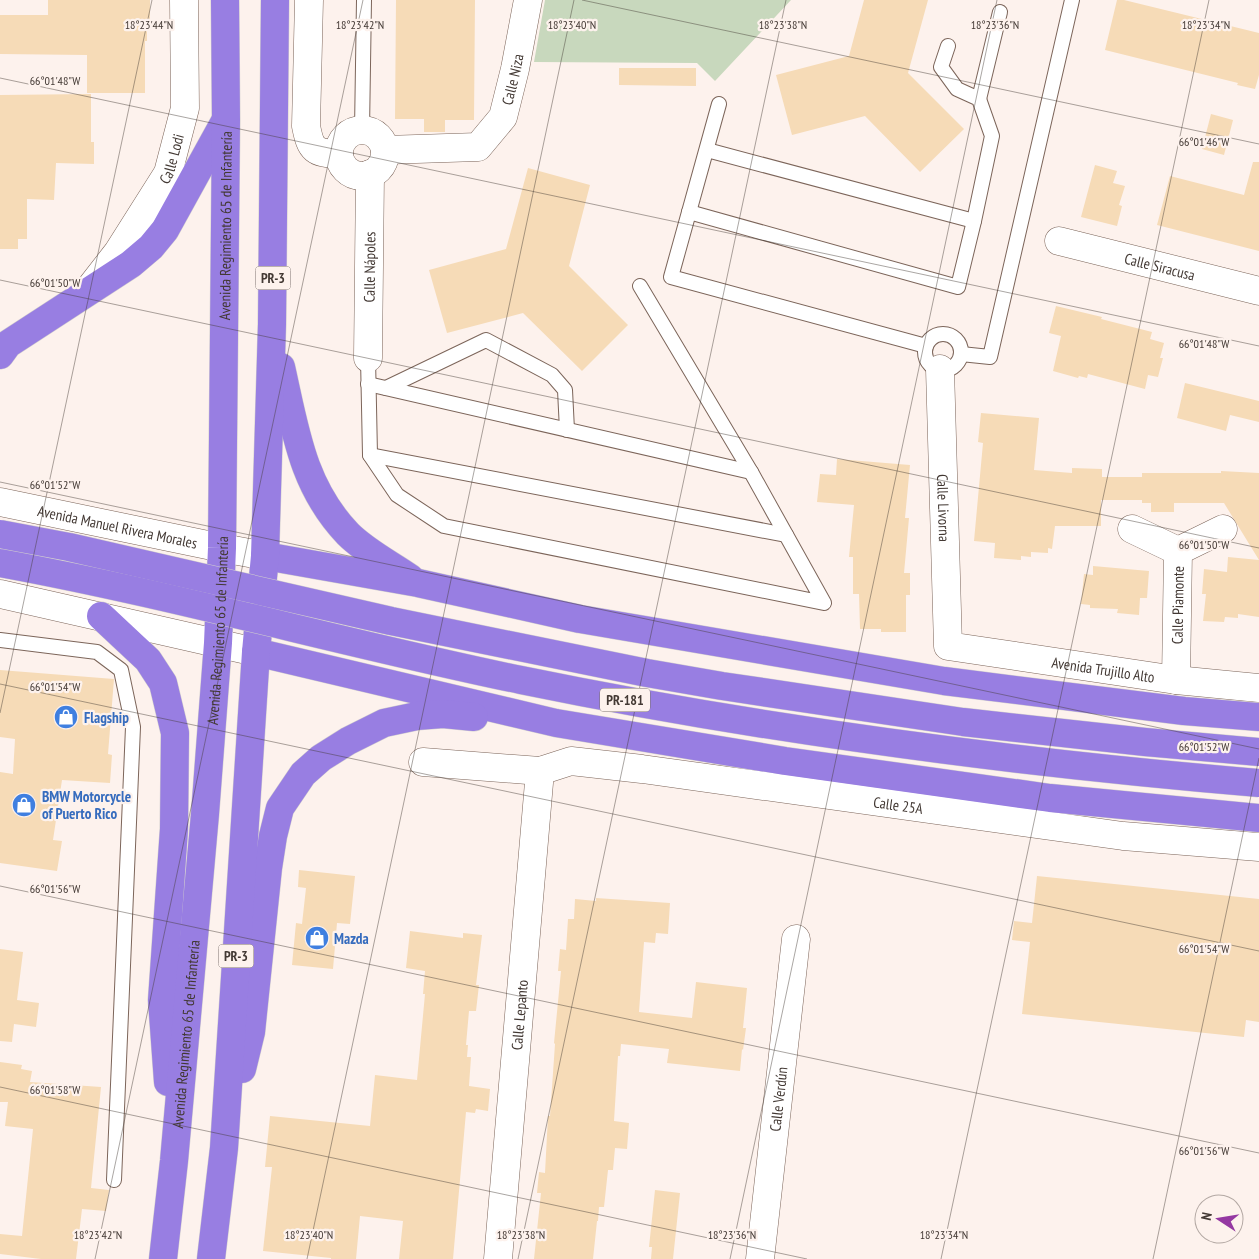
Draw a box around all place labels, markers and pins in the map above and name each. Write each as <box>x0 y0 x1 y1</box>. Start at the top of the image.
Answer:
shop icon: Flagship <box>53 704 79 730</box>
place label: Flagship <box>84 708 129 727</box>
place label: BMW Motorcycle of Puerto Rico <box>42 787 131 823</box>
shop icon: BMW Motorcycle of Puerto Rico <box>11 792 37 818</box>
shop icon: Mazda <box>304 925 330 951</box>
place label: Mazda <box>334 929 369 948</box>

